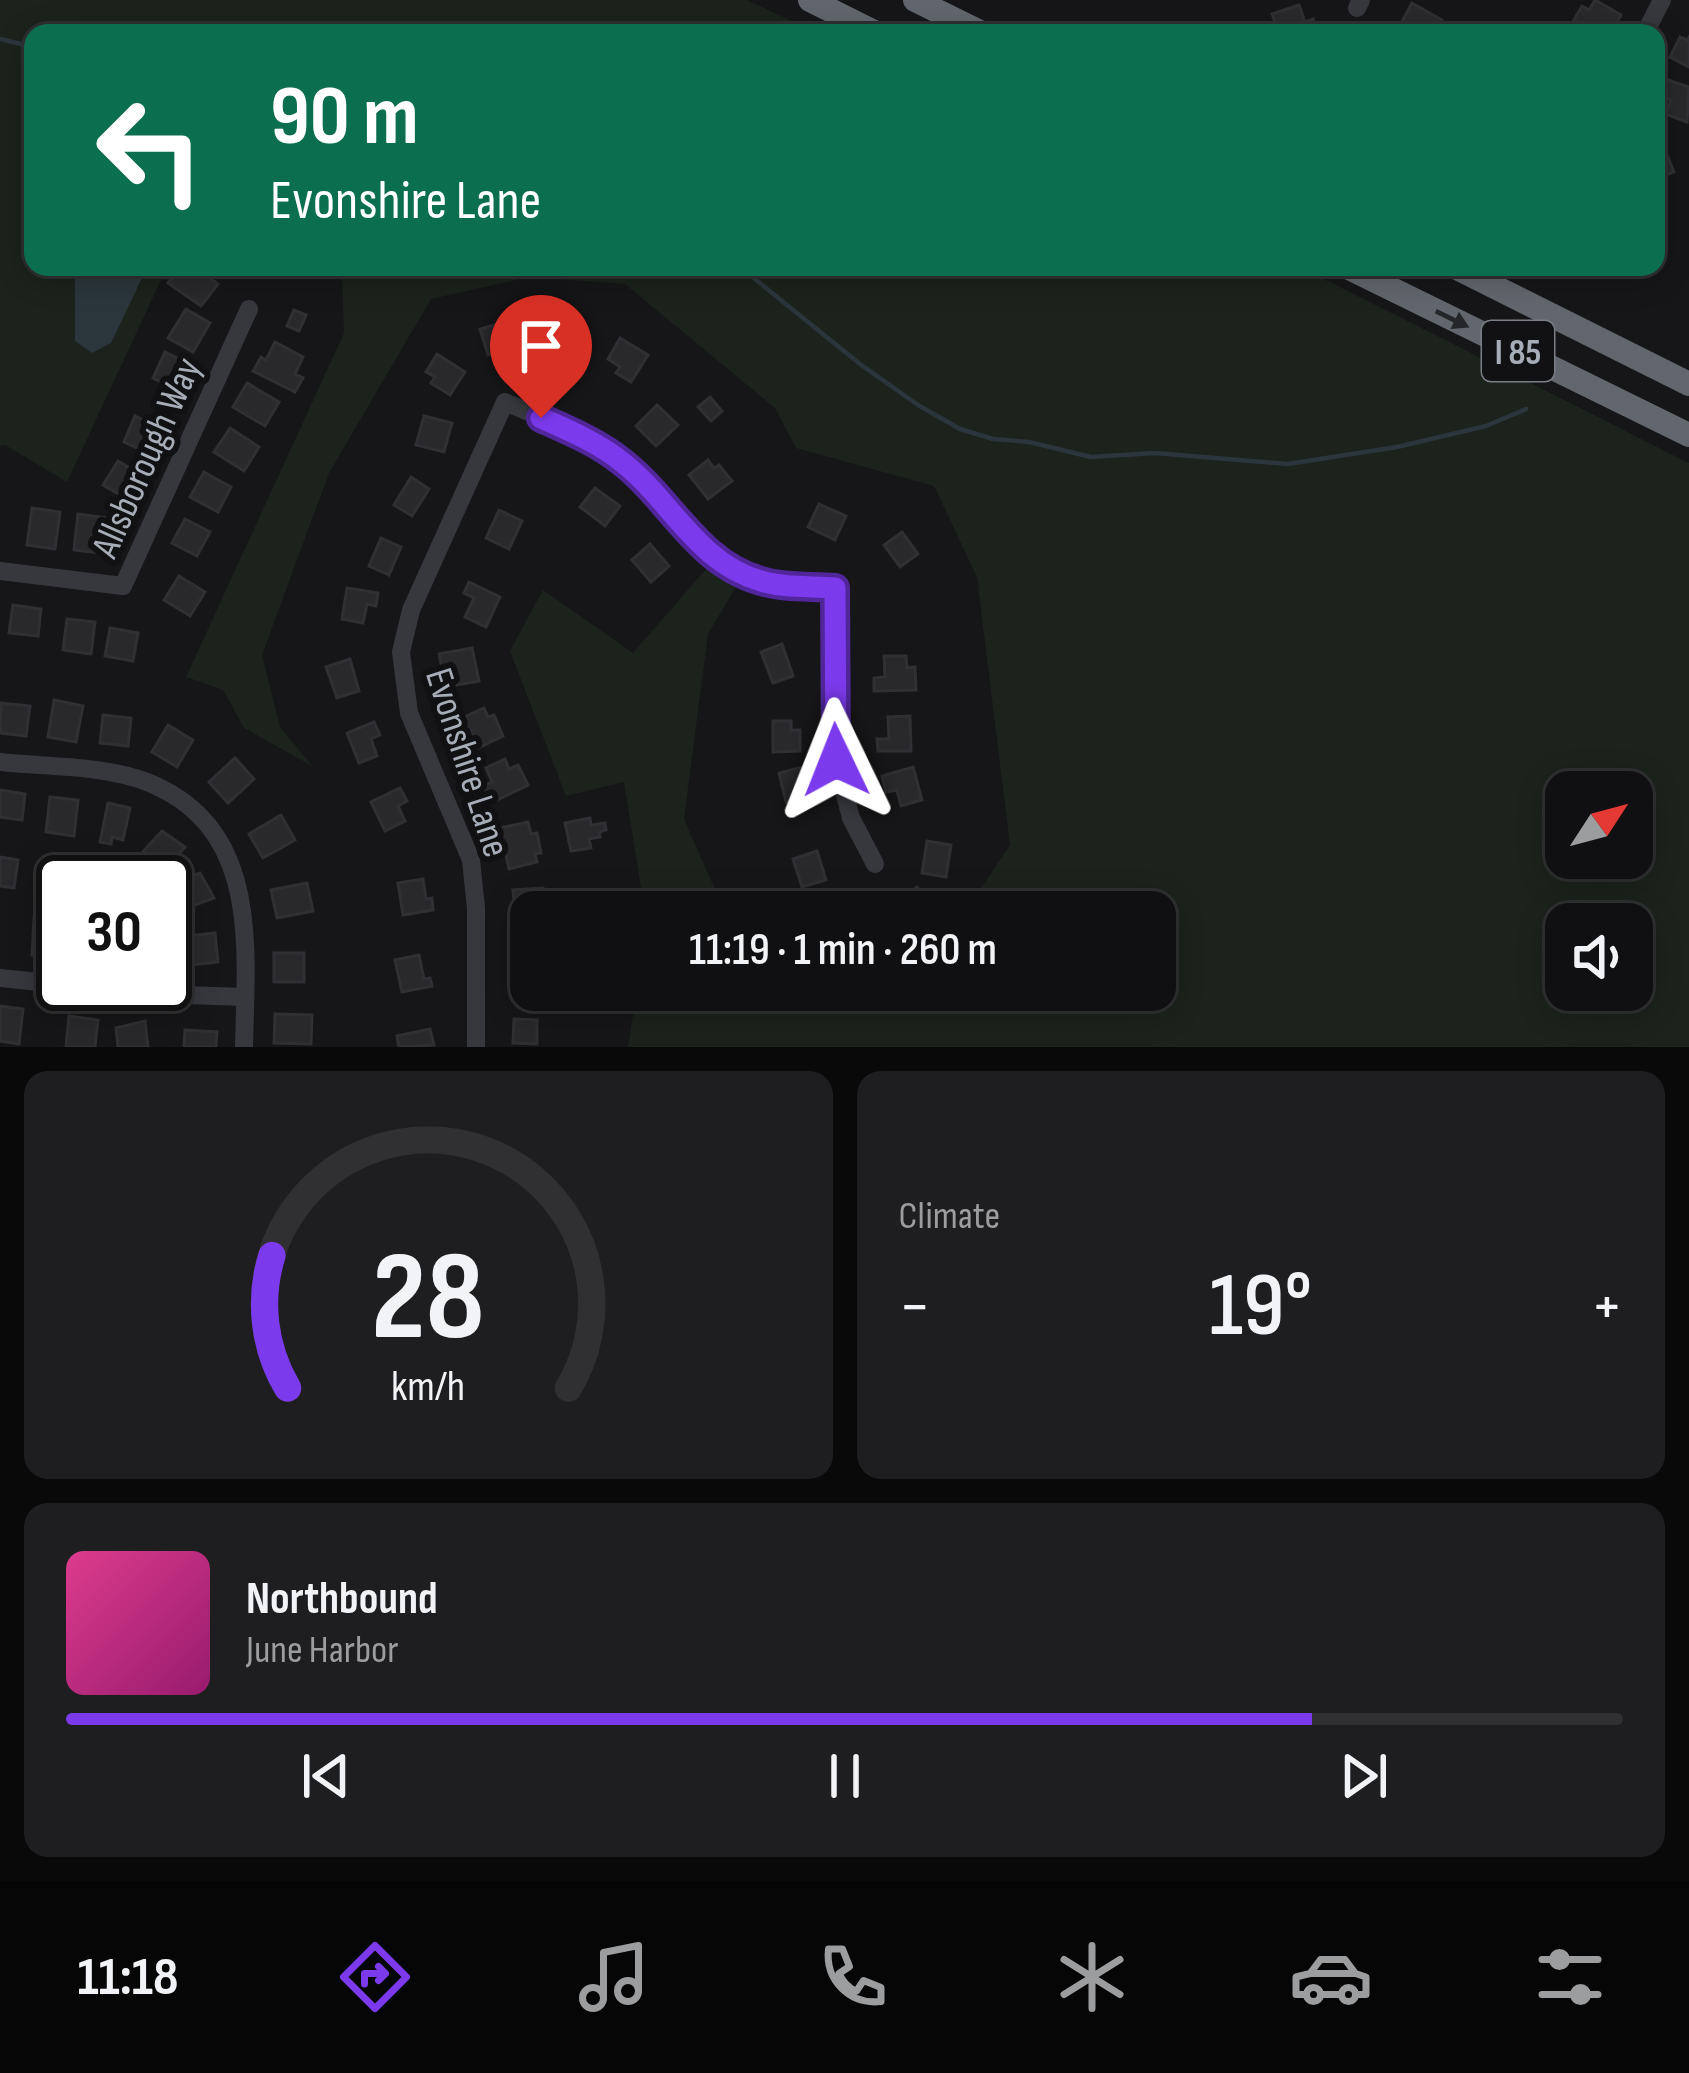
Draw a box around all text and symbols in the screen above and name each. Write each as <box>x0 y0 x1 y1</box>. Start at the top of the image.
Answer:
text: 90 m <box>270 67 419 168</box>
icon: left <box>72 72 228 228</box>
text: Evonshire Lane <box>270 169 541 234</box>
pin <box>490 295 592 418</box>
one-way arrow <box>1435 308 1470 328</box>
icon: arrive <box>508 313 574 379</box>
road number: I 85 <box>1482 321 1554 381</box>
street label: Allsborough Way <box>82 351 212 566</box>
street label: Evonshire Lane <box>414 662 519 863</box>
position arrow <box>773 697 899 823</box>
north arrow <box>1545 771 1653 879</box>
map controls <box>1545 771 1653 1011</box>
speed limit sign: 30 <box>36 855 192 1011</box>
button: sound <box>1545 903 1653 1011</box>
text: 11:19 · 1 min · 260 m <box>689 923 997 978</box>
text: Climate <box>899 1193 1000 1240</box>
text: 28 <box>371 1225 485 1374</box>
text: 19° <box>1209 1253 1312 1361</box>
text: − <box>899 1268 931 1347</box>
text: + <box>1591 1268 1623 1347</box>
text: km/h <box>391 1361 465 1413</box>
text: Northbound <box>246 1572 438 1627</box>
text: June Harbor <box>246 1627 398 1674</box>
icon: previous <box>293 1743 359 1809</box>
icon: pause <box>812 1743 878 1809</box>
icon: next <box>1331 1743 1397 1809</box>
icon: directions <box>333 1935 417 2019</box>
icon: music <box>572 1935 656 2019</box>
icon: phone <box>811 1935 895 2019</box>
icon: climate <box>1050 1935 1134 2019</box>
icon: car <box>1289 1935 1373 2019</box>
icon: filters <box>1528 1935 1612 2019</box>
text: 11:18 <box>77 1945 178 2010</box>

